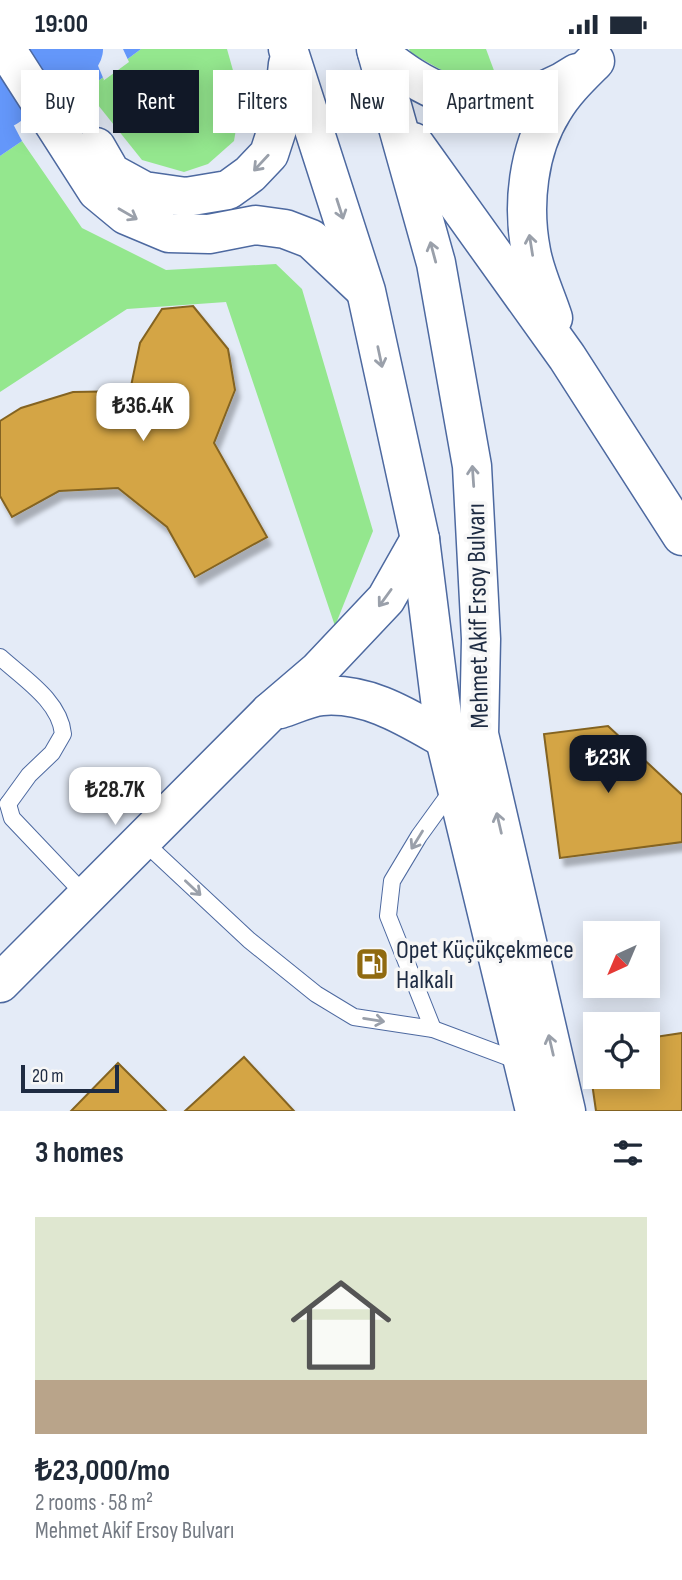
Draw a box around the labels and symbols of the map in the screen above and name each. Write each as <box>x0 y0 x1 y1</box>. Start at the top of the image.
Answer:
one-way arrow <box>253 154 270 171</box>
one-way arrow <box>335 198 347 220</box>
one-way arrow <box>117 207 137 221</box>
one-way arrow <box>524 234 537 257</box>
one-way arrow <box>426 241 439 264</box>
one-way arrow <box>375 346 388 368</box>
pin: ₺36.4K <box>86 383 200 443</box>
one-way arrow <box>466 465 479 487</box>
street label: Mehmet Akif Ersoy Bulvarı <box>461 503 496 729</box>
one-way arrow <box>378 588 393 607</box>
pin: ₺23K <box>567 735 649 795</box>
pin: ₺28.7K <box>58 767 172 827</box>
one-way arrow <box>492 812 506 835</box>
one-way arrow <box>410 830 424 850</box>
one-way arrow <box>184 879 201 896</box>
north arrow <box>583 921 660 997</box>
place label: Opet Küçükçekmece Halkalı <box>396 935 574 996</box>
fuel station icon: Opet Küçükçekmece Halkalı <box>353 945 391 983</box>
one-way arrow <box>362 1014 385 1027</box>
one-way arrow <box>544 1034 557 1056</box>
scale bar <box>21 1062 119 1094</box>

